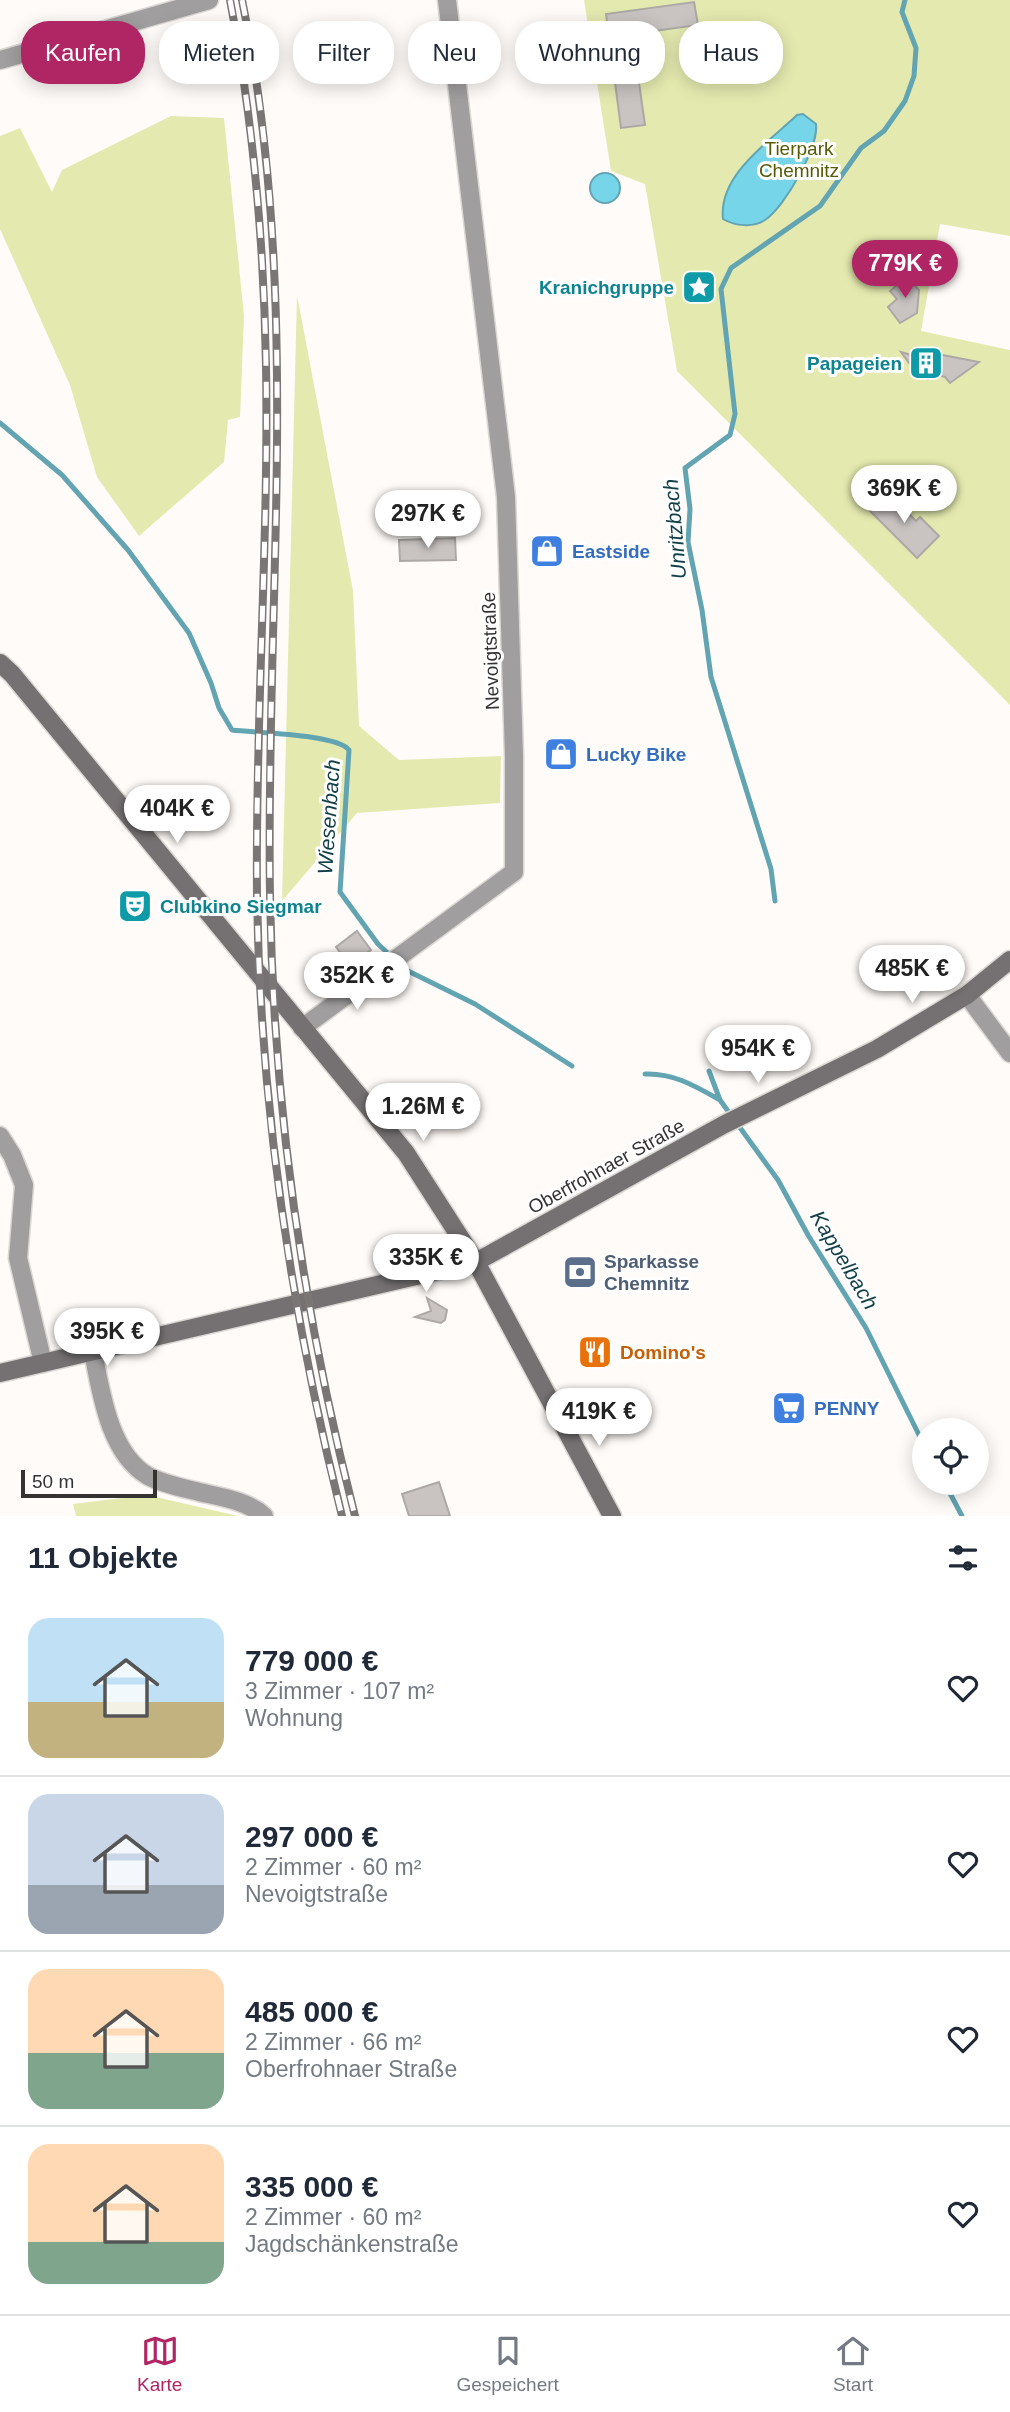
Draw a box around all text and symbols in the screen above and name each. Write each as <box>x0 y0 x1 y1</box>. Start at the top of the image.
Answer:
chip: Kaufen <box>21 21 145 84</box>
chip: Mieten <box>159 21 279 84</box>
chip: Filter <box>293 21 394 84</box>
chip: Neu <box>408 21 501 84</box>
chip: Wohnung <box>515 21 665 84</box>
chip: Haus <box>679 21 783 84</box>
park label: Tierpark Chemnitz <box>759 138 839 181</box>
pin: 779K € <box>848 240 962 300</box>
text: 779K € <box>868 250 942 276</box>
place icon: Kranichgruppe <box>680 268 718 306</box>
place label: Kranichgruppe <box>539 277 674 298</box>
building icon: Papageien <box>907 344 945 382</box>
place label: Papageien <box>807 353 902 374</box>
pin: 369K € <box>847 466 961 525</box>
text: 369K € <box>867 475 941 501</box>
water label: Unritzbach <box>659 478 690 580</box>
pin: 297K € <box>371 490 485 550</box>
text: 297K € <box>391 500 465 526</box>
shop icon: Eastside <box>528 532 566 570</box>
place label: Eastside <box>572 541 650 562</box>
street label: Nevoigtstraße <box>478 592 503 710</box>
shop icon: Lucky Bike <box>542 735 580 773</box>
place label: Lucky Bike <box>586 744 686 765</box>
water label: Wiesenbach <box>313 759 344 875</box>
pin: 404K € <box>120 786 234 845</box>
text: 404K € <box>140 795 214 821</box>
theatre icon: Clubkino Siegmar <box>116 887 154 925</box>
place label: Clubkino Siegmar <box>160 896 322 917</box>
pin: 485K € <box>855 946 969 1005</box>
pin: 352K € <box>300 953 414 1012</box>
text: 485K € <box>875 955 949 981</box>
text: 352K € <box>320 962 394 988</box>
pin: 954K € <box>701 1026 815 1085</box>
text: 954K € <box>721 1035 795 1061</box>
pin: 1.26M € <box>358 1084 488 1143</box>
text: 1.26M € <box>381 1093 465 1119</box>
street label: Oberfrohnaer Straße <box>524 1115 688 1218</box>
water label: Kappelbach <box>806 1206 883 1313</box>
pin: 335K € <box>369 1234 483 1294</box>
text: 335K € <box>389 1244 463 1270</box>
place label: Sparkasse Chemnitz <box>604 1251 699 1294</box>
bank icon: Sparkasse Chemnitz <box>561 1253 599 1291</box>
pin: 395K € <box>50 1308 164 1368</box>
text: 395K € <box>70 1318 144 1344</box>
restaurant icon: Domino's <box>576 1333 614 1371</box>
place label: Domino's <box>620 1342 706 1363</box>
pin: 419K € <box>542 1388 656 1448</box>
supermarket icon: PENNY <box>770 1389 808 1427</box>
text: 419K € <box>562 1398 636 1424</box>
place label: PENNY <box>814 1398 880 1419</box>
map controls <box>912 1418 989 1495</box>
button: locate <box>912 1418 989 1495</box>
scale bar <box>21 1467 158 1499</box>
text: 50 m <box>32 1471 74 1492</box>
icon: filters <box>944 1539 982 1577</box>
text: 11 Objekte <box>28 1541 178 1574</box>
text: 779 000 € <box>245 1644 378 1677</box>
icon: home <box>84 1646 168 1730</box>
icon: heart <box>944 1669 982 1707</box>
text: 3 Zimmer · 107 m² <box>245 1678 434 1704</box>
text: Wohnung <box>245 1705 343 1731</box>
text: 297 000 € <box>245 1820 378 1853</box>
icon: home <box>84 1822 168 1906</box>
icon: heart <box>944 1845 982 1883</box>
text: 2 Zimmer · 60 m² <box>245 1854 421 1880</box>
text: Nevoigtstraße <box>245 1881 388 1907</box>
text: 485 000 € <box>245 1995 378 2028</box>
icon: home <box>84 1997 168 2081</box>
icon: heart <box>944 2020 982 2058</box>
text: 2 Zimmer · 66 m² <box>245 2029 421 2055</box>
text: Oberfrohnaer Straße <box>245 2056 457 2082</box>
text: 335 000 € <box>245 2170 378 2203</box>
icon: home <box>84 2172 168 2256</box>
icon: heart <box>944 2195 982 2233</box>
text: 2 Zimmer · 60 m² <box>245 2204 421 2230</box>
text: Jagdschänkenstraße <box>245 2231 459 2257</box>
tab: Karte <box>137 2332 182 2396</box>
tab: Gespeichert <box>456 2332 559 2396</box>
tab: Start <box>833 2332 873 2396</box>

